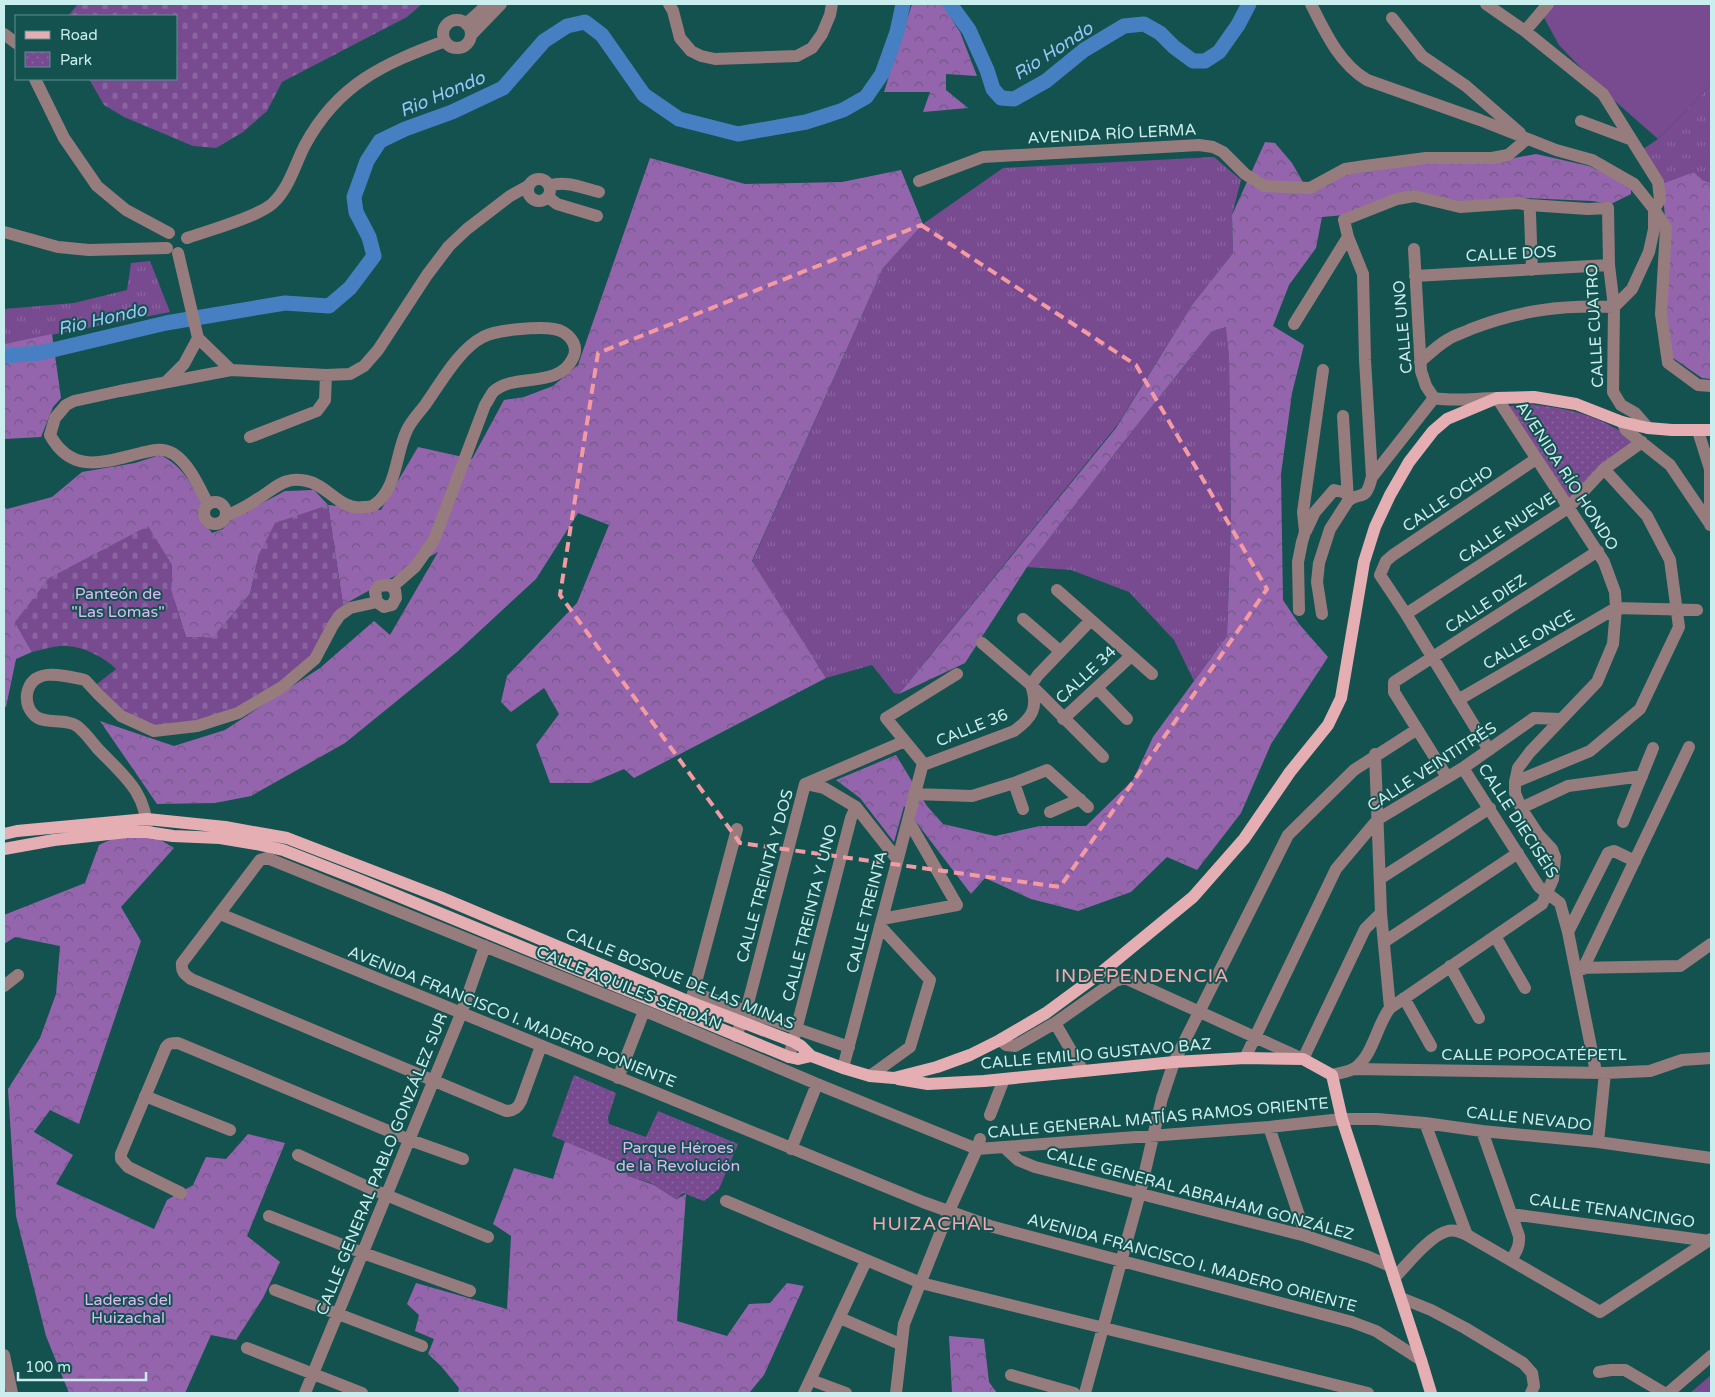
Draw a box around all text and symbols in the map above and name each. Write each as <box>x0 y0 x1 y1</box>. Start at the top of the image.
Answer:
legend <box>15 15 178 80</box>
water label: Rio Hondo <box>1009 17 1098 85</box>
text: Road <box>60 26 98 44</box>
text: Park <box>60 51 92 69</box>
water label: Rio Hondo <box>396 66 489 122</box>
street label: AVENIDA RÍO LERMA <box>1027 120 1197 148</box>
street label: CALLE DOS <box>1465 242 1557 266</box>
street label: CALLE CUATRO <box>1582 264 1608 388</box>
street label: CALLE UNO <box>1389 279 1417 375</box>
water label: Rio Hondo <box>55 298 150 340</box>
street label: AVENIDA RÍO HONDO <box>1511 398 1623 554</box>
street label: CALLE OCHO <box>1399 461 1497 537</box>
street label: CALLE NUEVE <box>1455 488 1559 568</box>
street label: CALLE DIEZ <box>1442 570 1530 638</box>
park label: Panteón de "Las Lomas" <box>71 584 165 622</box>
street label: CALLE ONCE <box>1479 606 1579 674</box>
street label: CALLE 34 <box>1051 642 1121 708</box>
street label: CALLE 36 <box>933 705 1011 751</box>
street label: CALLE VEINTITRÉS <box>1364 718 1500 816</box>
street label: CALLE DIECISÉIS <box>1473 760 1563 882</box>
street label: CALLE TREINTA Y DOS <box>732 787 798 965</box>
street label: CALLE TREINTA Y UNO <box>778 822 842 1004</box>
street label: CALLE TREINTA <box>842 849 892 975</box>
street label: CALLE BOSQUE DE LAS MINAS <box>563 924 798 1034</box>
street label: AVENIDA FRANCISCO I. MADERO PONIENTE <box>345 942 679 1092</box>
street label: CALLE AQUILES SERDÁN <box>533 942 725 1034</box>
district label: INDEPENDENCIA <box>1055 965 1229 987</box>
street label: CALLE GENERAL PABLO GONZÁLEZ SUR <box>312 1010 452 1318</box>
street label: CALLE EMILIO GUSTAVO BAZ <box>980 1034 1212 1074</box>
street label: CALLE POPOCATÉPETL <box>1441 1045 1627 1065</box>
street label: CALLE GENERAL MATÍAS RAMOS ORIENTE <box>987 1093 1329 1143</box>
street label: CALLE NEVADO <box>1465 1102 1593 1136</box>
park label: Parque Héroes de la Revolución <box>616 1138 740 1176</box>
street label: CALLE GENERAL ABRAHAM GONZÁLEZ <box>1044 1143 1356 1245</box>
street label: CALLE TENANCINGO <box>1528 1189 1696 1233</box>
street label: AVENIDA FRANCISCO I. MADERO ORIENTE <box>1025 1209 1359 1317</box>
district label: HUIZACHAL <box>872 1213 994 1235</box>
park label: Laderas del Huizachal <box>84 1290 172 1328</box>
scale bar <box>18 1350 145 1382</box>
text: 100 m <box>25 1358 71 1376</box>

